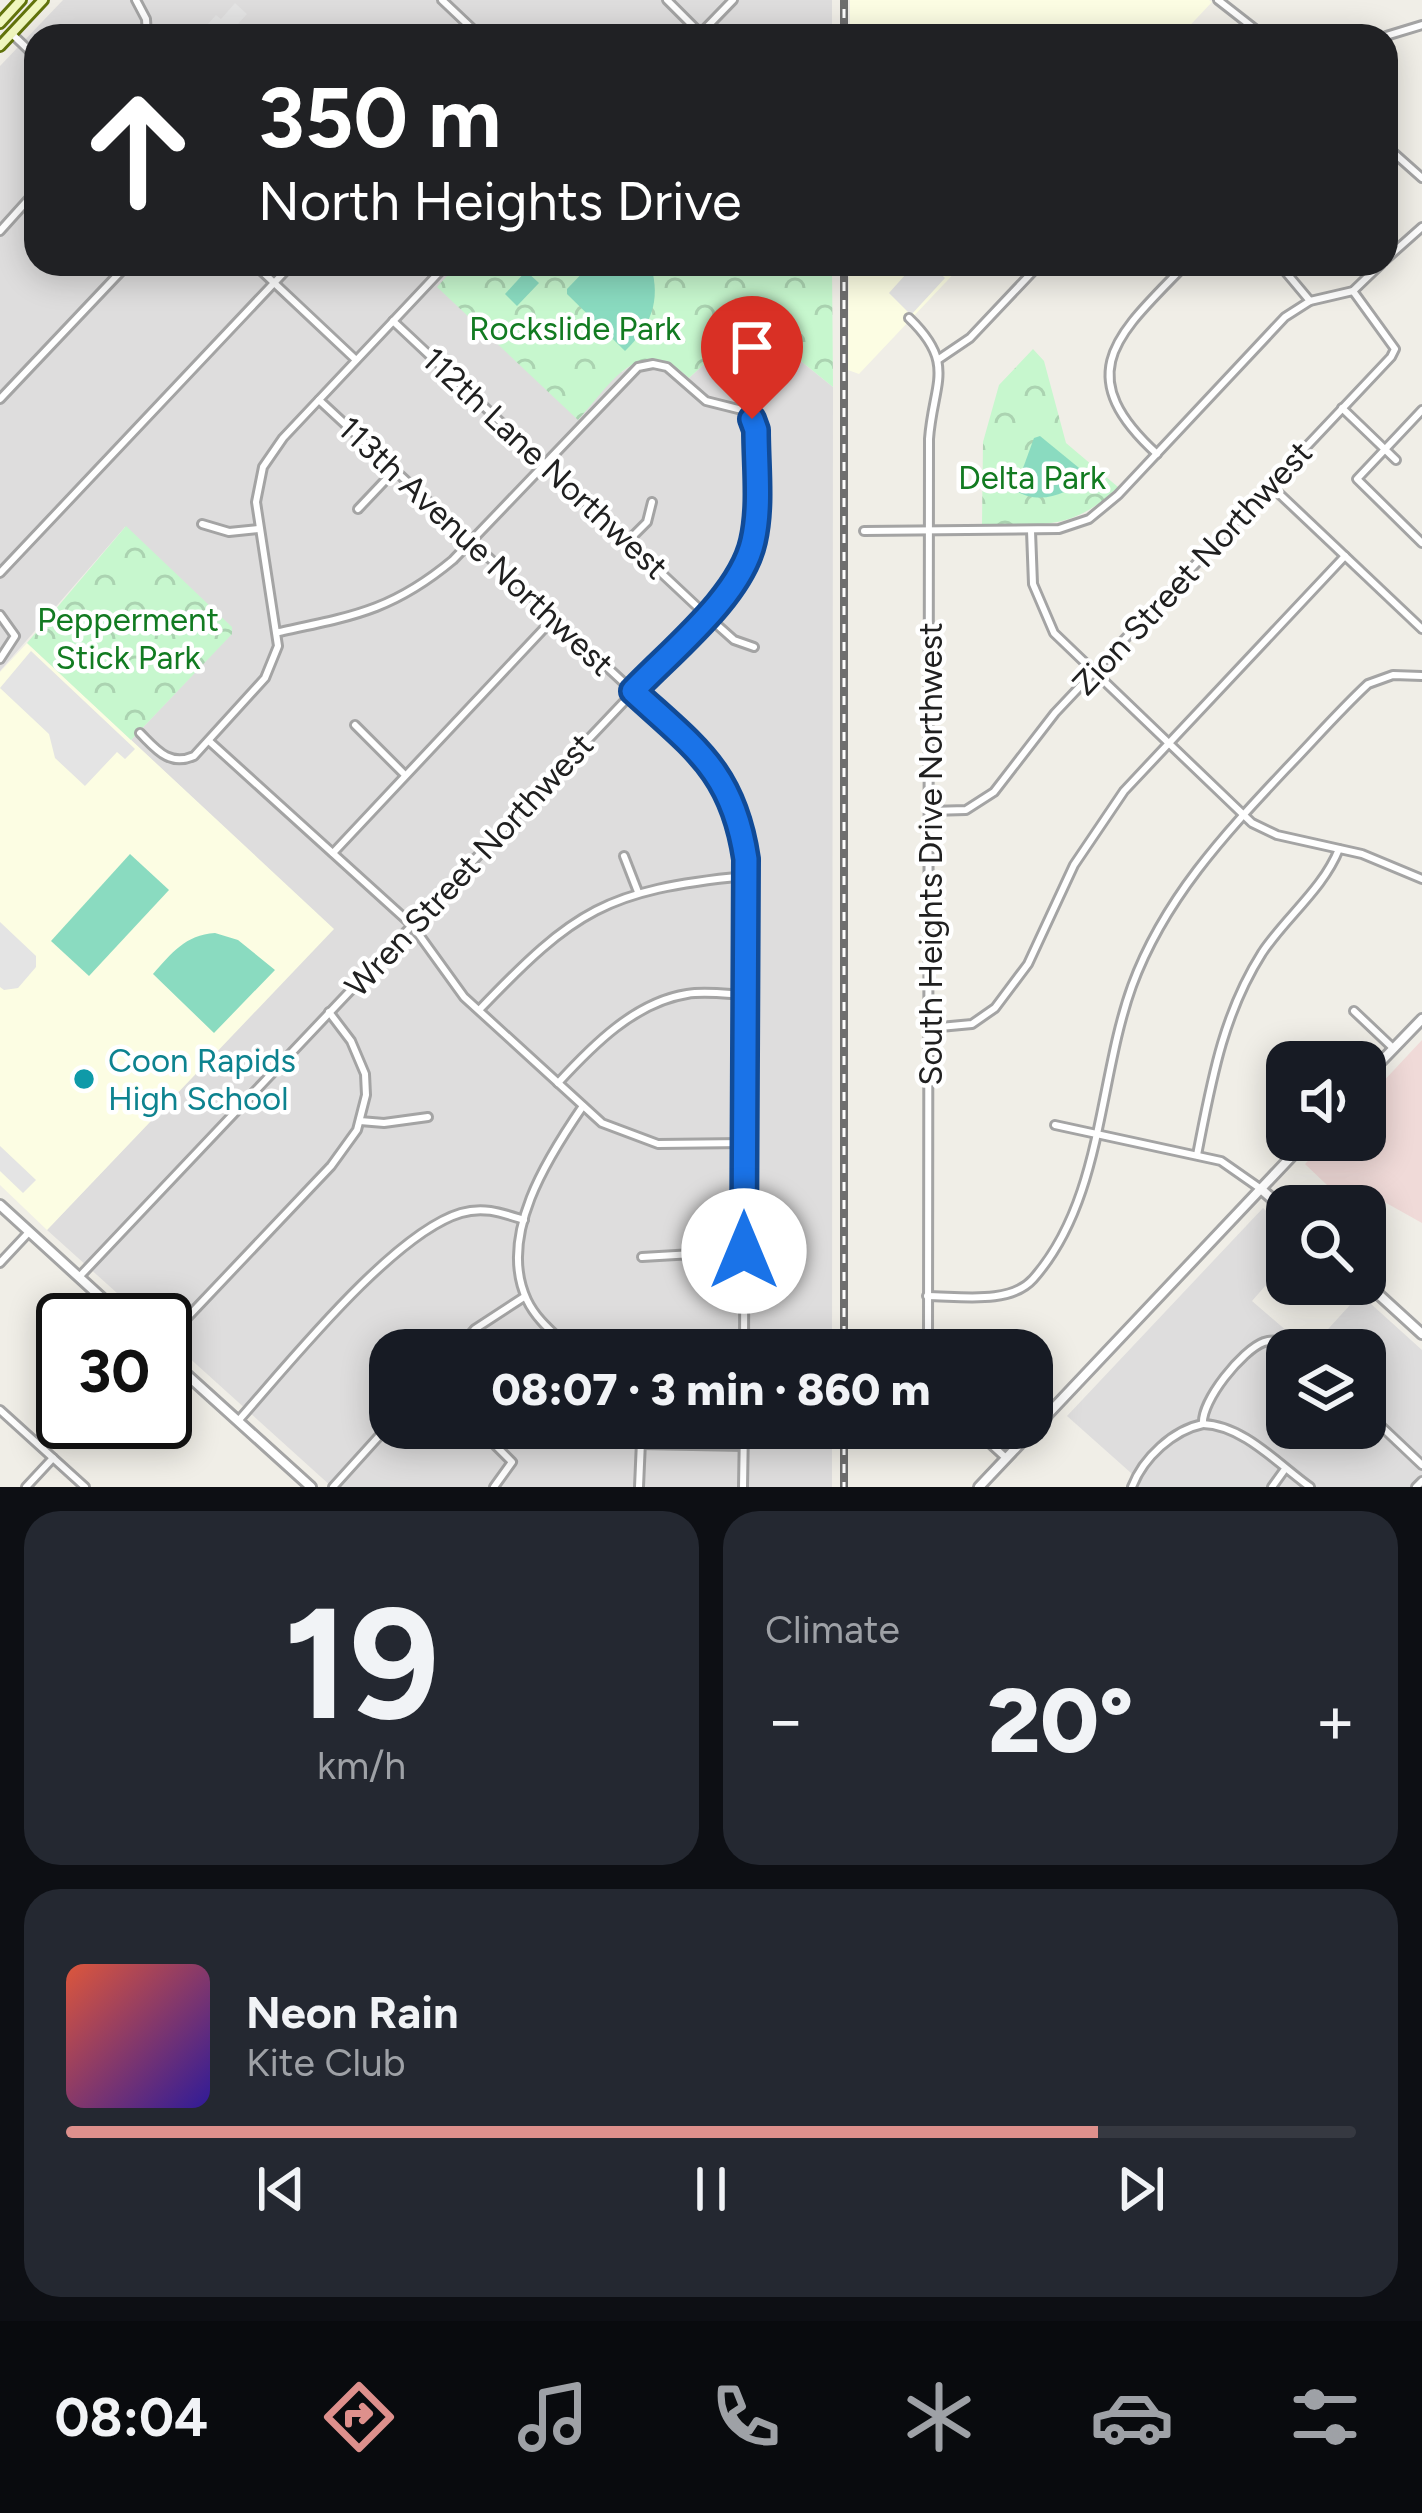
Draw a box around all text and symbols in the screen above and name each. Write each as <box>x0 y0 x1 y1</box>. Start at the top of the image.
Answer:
text: 350 m <box>258 67 501 168</box>
icon: ahead <box>60 72 216 228</box>
text: North Heights Drive <box>258 169 741 234</box>
pin <box>701 296 803 419</box>
park label: Rockslide Park <box>469 309 681 348</box>
icon: arrive <box>719 314 785 380</box>
street label: 112th Lane Northwest <box>414 339 676 587</box>
street label: 113th Avenue Northwest <box>330 408 622 684</box>
street label: Zion Street Northwest <box>1064 433 1320 703</box>
park label: Delta Park <box>958 458 1106 497</box>
park label: Pepperment Stick Park <box>37 600 219 677</box>
street label: South Heights Drive Northwest <box>911 622 950 1086</box>
street label: Wren Street Northwest <box>337 725 601 1005</box>
place label: Coon Rapids High School <box>108 1041 296 1118</box>
map controls <box>1266 1041 1386 1449</box>
button: sound <box>1266 1041 1386 1161</box>
marker: Coon Rapids High School <box>71 1066 97 1092</box>
button: search <box>1266 1185 1386 1305</box>
position arrow <box>681 1188 807 1314</box>
speed limit sign: 30 <box>36 1293 192 1449</box>
button: layers <box>1266 1329 1386 1449</box>
text: 08:07 · 3 min · 860 m <box>492 1362 930 1416</box>
text: 19 <box>283 1570 440 1757</box>
text: Climate <box>765 1606 900 1653</box>
text: 20° <box>987 1666 1134 1775</box>
text: − <box>765 1680 806 1760</box>
text: + <box>1315 1680 1356 1760</box>
text: km/h <box>317 1742 406 1789</box>
text: Neon Rain <box>246 1985 459 2039</box>
text: Kite Club <box>246 2039 406 2086</box>
icon: previous <box>248 2156 314 2222</box>
icon: pause <box>678 2156 744 2222</box>
icon: next <box>1108 2156 1174 2222</box>
icon: directions <box>317 2375 401 2459</box>
icon: music <box>511 2375 595 2459</box>
icon: phone <box>704 2375 788 2459</box>
icon: climate <box>897 2375 981 2459</box>
icon: car <box>1090 2375 1174 2459</box>
icon: filters <box>1283 2375 1367 2459</box>
text: 08:04 <box>55 2385 208 2450</box>

